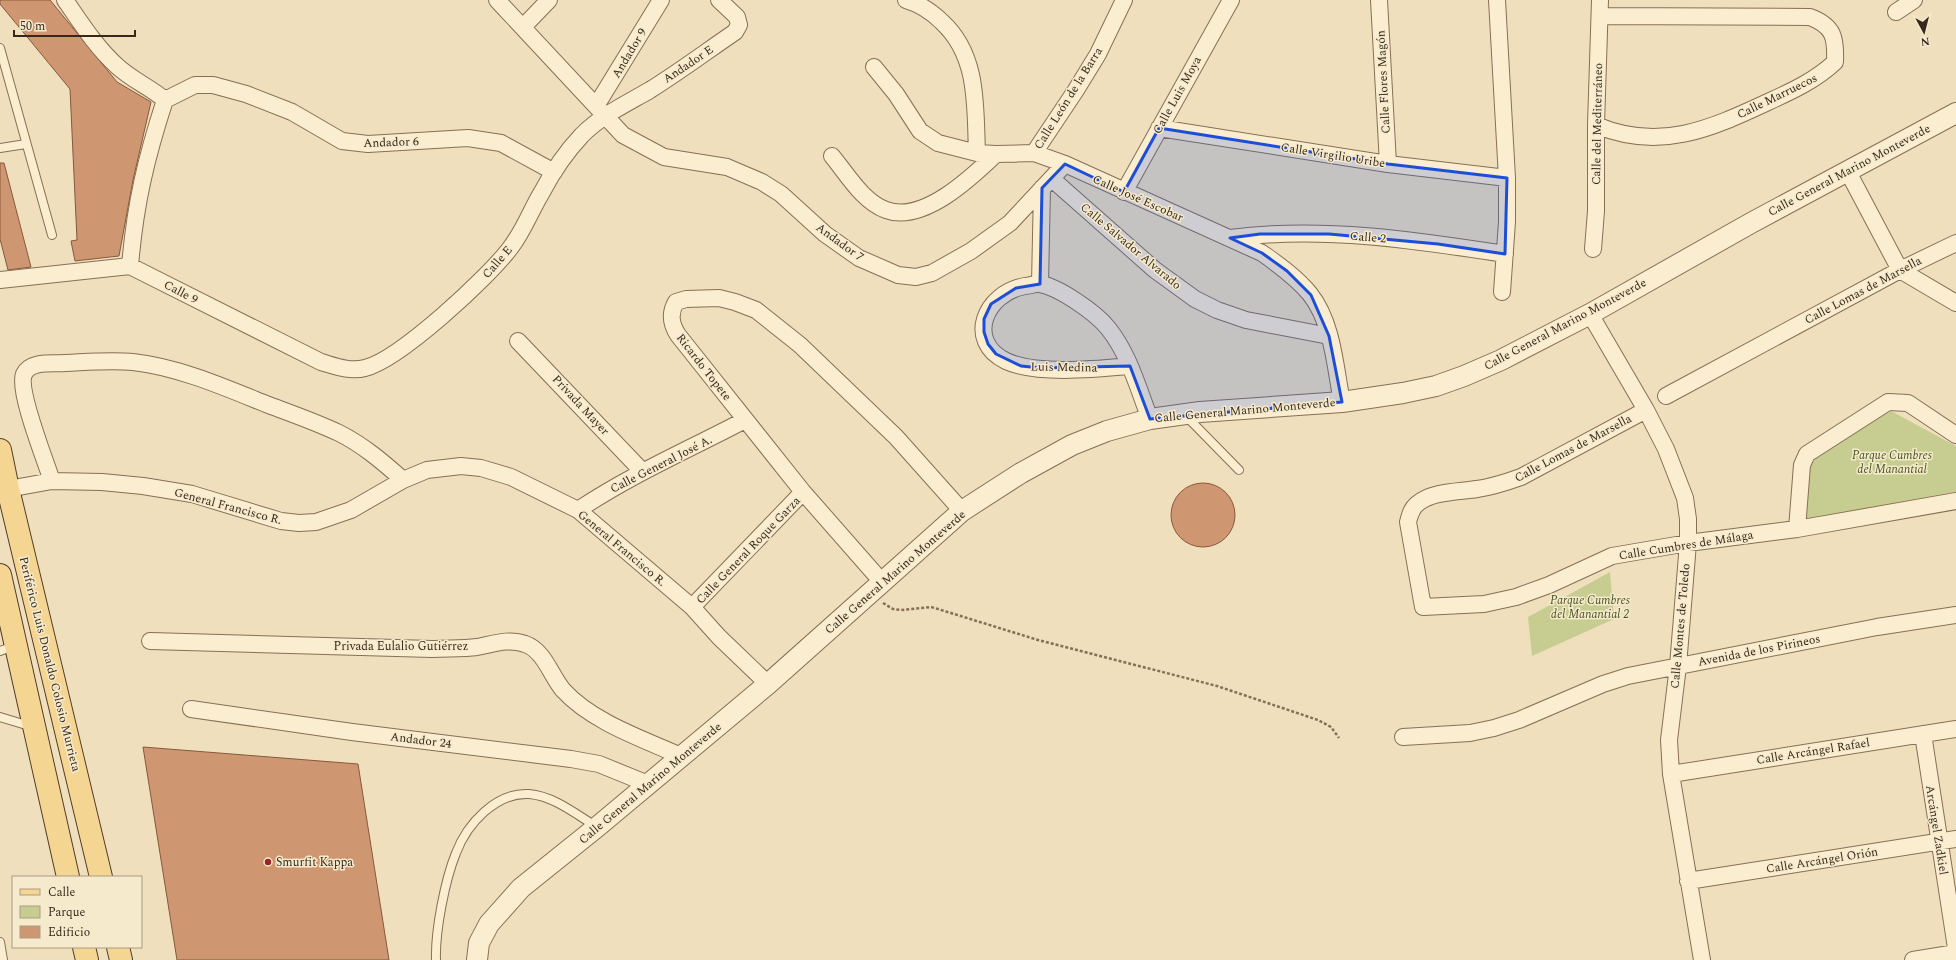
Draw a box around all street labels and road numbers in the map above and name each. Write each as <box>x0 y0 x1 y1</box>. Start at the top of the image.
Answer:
street label: Andador 9 <box>607 25 652 82</box>
street label: Calle Flores Magón <box>1371 30 1396 134</box>
street label: Andador E <box>659 41 717 88</box>
street label: Calle León de la Barra <box>1029 43 1108 153</box>
street label: Calle Luis Moya <box>1148 53 1207 138</box>
street label: Calle del Mediterráneo <box>1587 63 1608 185</box>
street label: Calle Marruecos <box>1734 69 1821 124</box>
street label: Calle General Marino Monteverde <box>1765 119 1934 221</box>
street label: Andador 6 <box>363 132 419 153</box>
street label: Calle Virgilio Uribe <box>1279 138 1387 173</box>
street label: Calle José Escobar <box>1089 170 1187 227</box>
street label: Calle Salvador Alvarado <box>1076 198 1185 294</box>
street label: Andador 7 <box>812 218 868 266</box>
street label: Calle 2 <box>1349 226 1387 249</box>
street label: Calle E <box>478 242 517 283</box>
street label: Calle Lomas de Marsella <box>1801 251 1925 329</box>
street label: Calle General Marino Monteverde <box>1481 273 1650 375</box>
street label: Calle 9 <box>160 276 201 309</box>
street label: Ricardo Topete <box>671 330 736 405</box>
street label: Luis Medina <box>1030 357 1098 378</box>
street label: Privada Mayer <box>547 371 614 440</box>
street label: Calle General Marino Monteverde <box>1154 393 1337 428</box>
street label: Calle Lomas de Marsella <box>1511 409 1635 487</box>
street label: Calle General José A. <box>607 430 716 498</box>
street label: General Francisco R. <box>172 483 284 530</box>
street label: Calle General Roque Garza <box>692 492 805 609</box>
street label: Calle General Marino Monteverde <box>821 505 970 639</box>
street label: General Francisco R. <box>573 506 670 591</box>
street label: Calle Cumbres de Málaga <box>1617 525 1755 566</box>
street label: Periférico Luis Donaldo Colosio Murrieta <box>14 555 85 774</box>
street label: Calle Montes de Toledo <box>1666 563 1695 689</box>
street label: Avenida de los Pirineos <box>1696 629 1822 672</box>
street label: Privada Eulalio Gutiérrez <box>334 637 468 656</box>
street label: Calle General Marino Monteverde <box>575 718 726 849</box>
street label: Andador 24 <box>389 727 453 754</box>
street label: Calle Arcángel Rafael <box>1755 733 1871 770</box>
street label: Arcángel Zadkiel <box>1920 784 1953 876</box>
street label: Calle Arcángel Orión <box>1765 842 1879 879</box>

